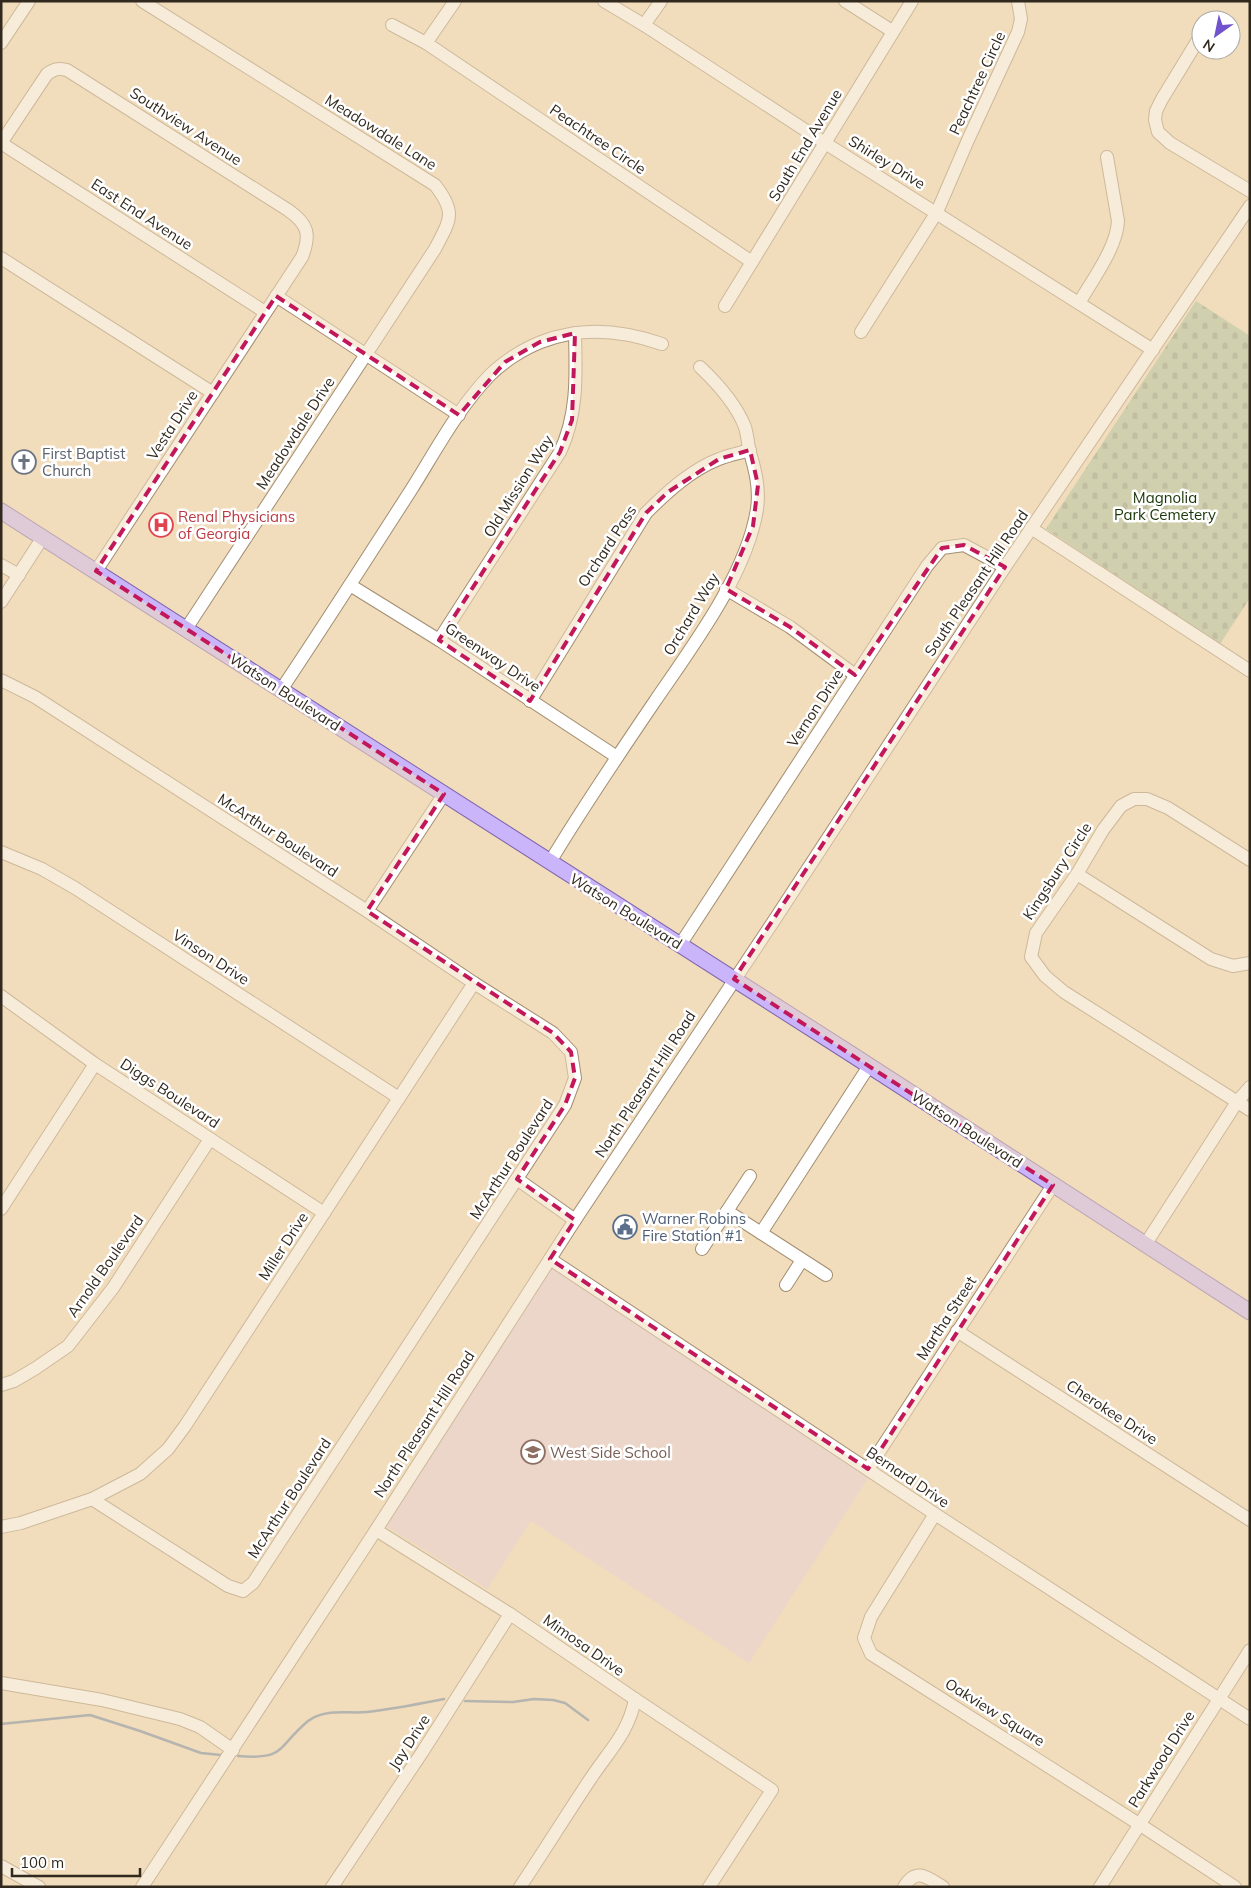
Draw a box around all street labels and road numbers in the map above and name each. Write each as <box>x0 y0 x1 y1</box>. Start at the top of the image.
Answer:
street label: Peachtree Circle <box>945 28 1009 138</box>
street label: Southview Avenue <box>127 83 245 169</box>
street label: South End Avenue <box>764 86 846 204</box>
street label: Meadowdale Lane <box>322 90 440 174</box>
street label: Peachtree Circle <box>546 100 650 178</box>
street label: Shirley Drive <box>845 131 929 193</box>
street label: East End Avenue <box>88 174 196 254</box>
street label: Meadowdale Drive <box>252 373 338 493</box>
street label: Vesta Drive <box>142 386 202 464</box>
street label: Old Mission Way <box>479 431 557 541</box>
street label: Orchard Pass <box>574 502 640 590</box>
street label: South Pleasant Hill Road <box>920 506 1032 660</box>
street label: Orchard Way <box>659 569 723 659</box>
street label: Greenway Drive <box>442 618 544 696</box>
street label: Watson Boulevard <box>226 649 344 735</box>
street label: Vernon Drive <box>783 665 847 751</box>
street label: McArthur Boulevard <box>214 789 342 881</box>
street label: Kingsbury Circle <box>1018 819 1096 923</box>
street label: Watson Boulevard <box>566 869 686 953</box>
street label: Vinson Drive <box>169 925 253 989</box>
street label: North Pleasant Hill Road <box>590 1007 700 1161</box>
street label: Diggs Boulevard <box>117 1054 223 1132</box>
street label: Watson Boulevard <box>908 1086 1026 1172</box>
street label: McArthur Boulevard <box>465 1095 557 1223</box>
street label: Miller Drive <box>254 1208 312 1284</box>
street label: Arnold Boulevard <box>63 1211 147 1321</box>
street label: Martha Street <box>912 1273 980 1363</box>
street label: North Pleasant Hill Road <box>369 1347 479 1501</box>
street label: Cherokee Drive <box>1063 1375 1161 1449</box>
street label: McArthur Boulevard <box>243 1434 335 1562</box>
street label: Bernard Drive <box>863 1442 953 1512</box>
street label: Mimosa Drive <box>540 1610 628 1680</box>
street label: Oakview Square <box>942 1674 1048 1750</box>
street label: Parkwood Drive <box>1124 1707 1198 1811</box>
street label: Jay Drive <box>384 1711 434 1773</box>

